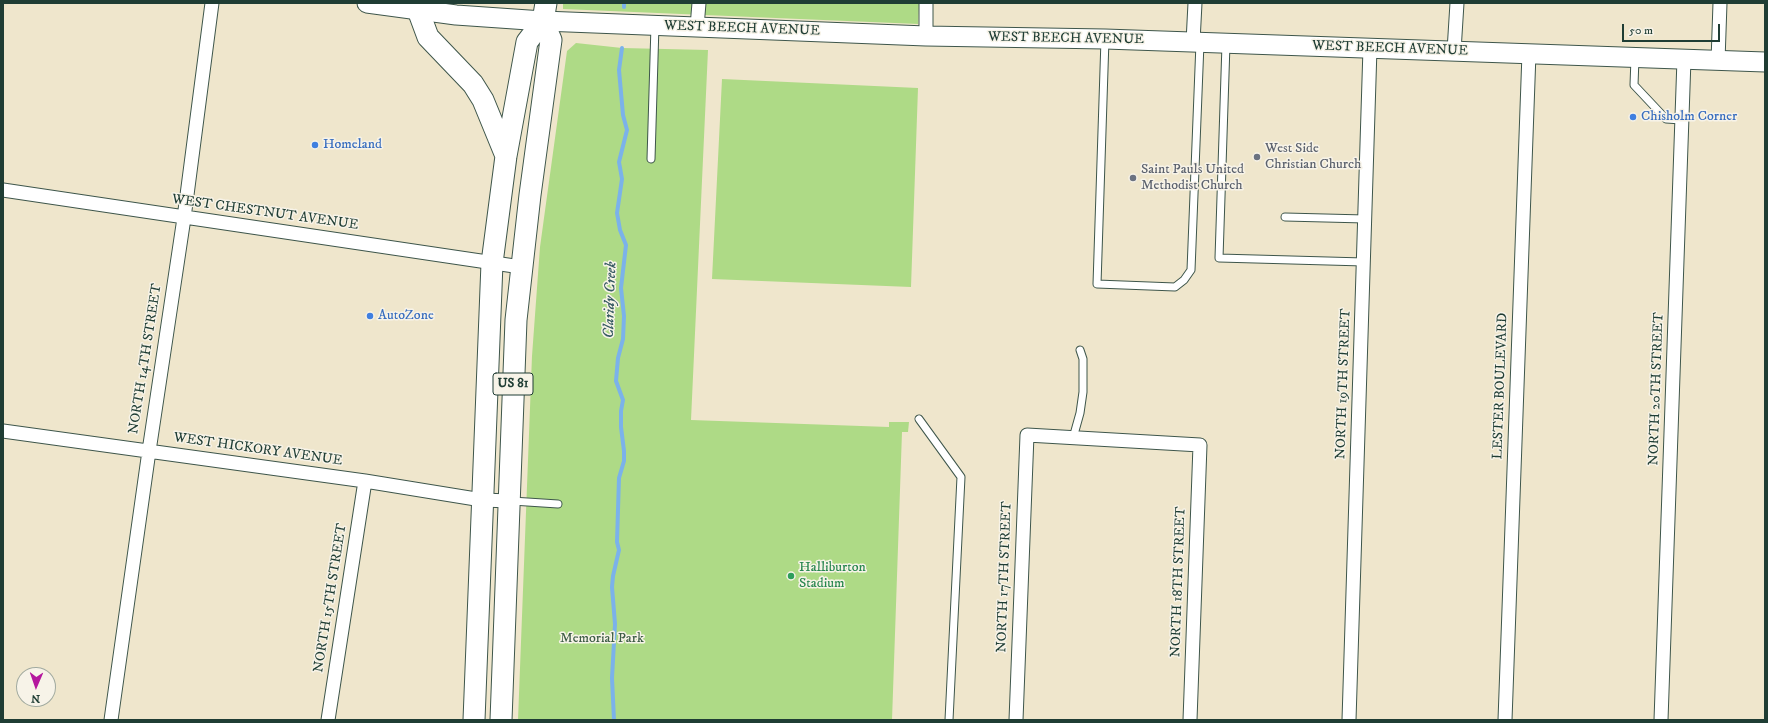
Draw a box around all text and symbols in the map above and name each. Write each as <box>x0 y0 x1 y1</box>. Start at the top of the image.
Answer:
scale bar <box>1624 16 1722 42</box>
street label: WEST BEECH AVENUE <box>664 18 820 40</box>
text: 50 m <box>1629 23 1653 38</box>
street label: WEST BEECH AVENUE <box>988 29 1144 49</box>
street label: WEST BEECH AVENUE <box>1312 38 1468 60</box>
place label: Chisholm Corner <box>1641 109 1737 125</box>
marker: Chisholm Corner <box>1628 112 1638 122</box>
place label: Homeland <box>323 137 382 153</box>
marker: Homeland <box>310 140 320 150</box>
place label: West Side Christian Church <box>1265 141 1361 174</box>
marker: West Side Christian Church <box>1252 152 1262 162</box>
place label: Saint Pauls United Methodist Church <box>1141 162 1244 194</box>
marker: Saint Pauls United Methodist Church <box>1128 173 1138 183</box>
street label: WEST CHESTNUT AVENUE <box>171 192 359 234</box>
water label: Claridy Creek <box>601 261 621 339</box>
street label: NORTH 14TH STREET <box>126 283 166 435</box>
place label: AutoZone <box>378 308 434 324</box>
street label: NORTH 19TH STREET <box>1333 308 1355 460</box>
marker: AutoZone <box>365 311 375 321</box>
street label: LESTER BOULEVARD <box>1490 312 1512 460</box>
street label: NORTH 20TH STREET <box>1646 312 1668 466</box>
road number: US 81 <box>493 373 533 395</box>
street label: WEST HICKORY AVENUE <box>173 430 343 470</box>
street label: NORTH 17TH STREET <box>994 501 1016 653</box>
street label: NORTH 18TH STREET <box>1168 506 1190 658</box>
street label: NORTH 15TH STREET <box>311 522 351 674</box>
place label: Halliburton Stadium <box>799 560 866 592</box>
marker: Halliburton Stadium <box>786 571 796 581</box>
park label: Memorial Park <box>560 631 644 647</box>
north arrow <box>16 667 56 707</box>
text: N <box>31 691 40 705</box>

